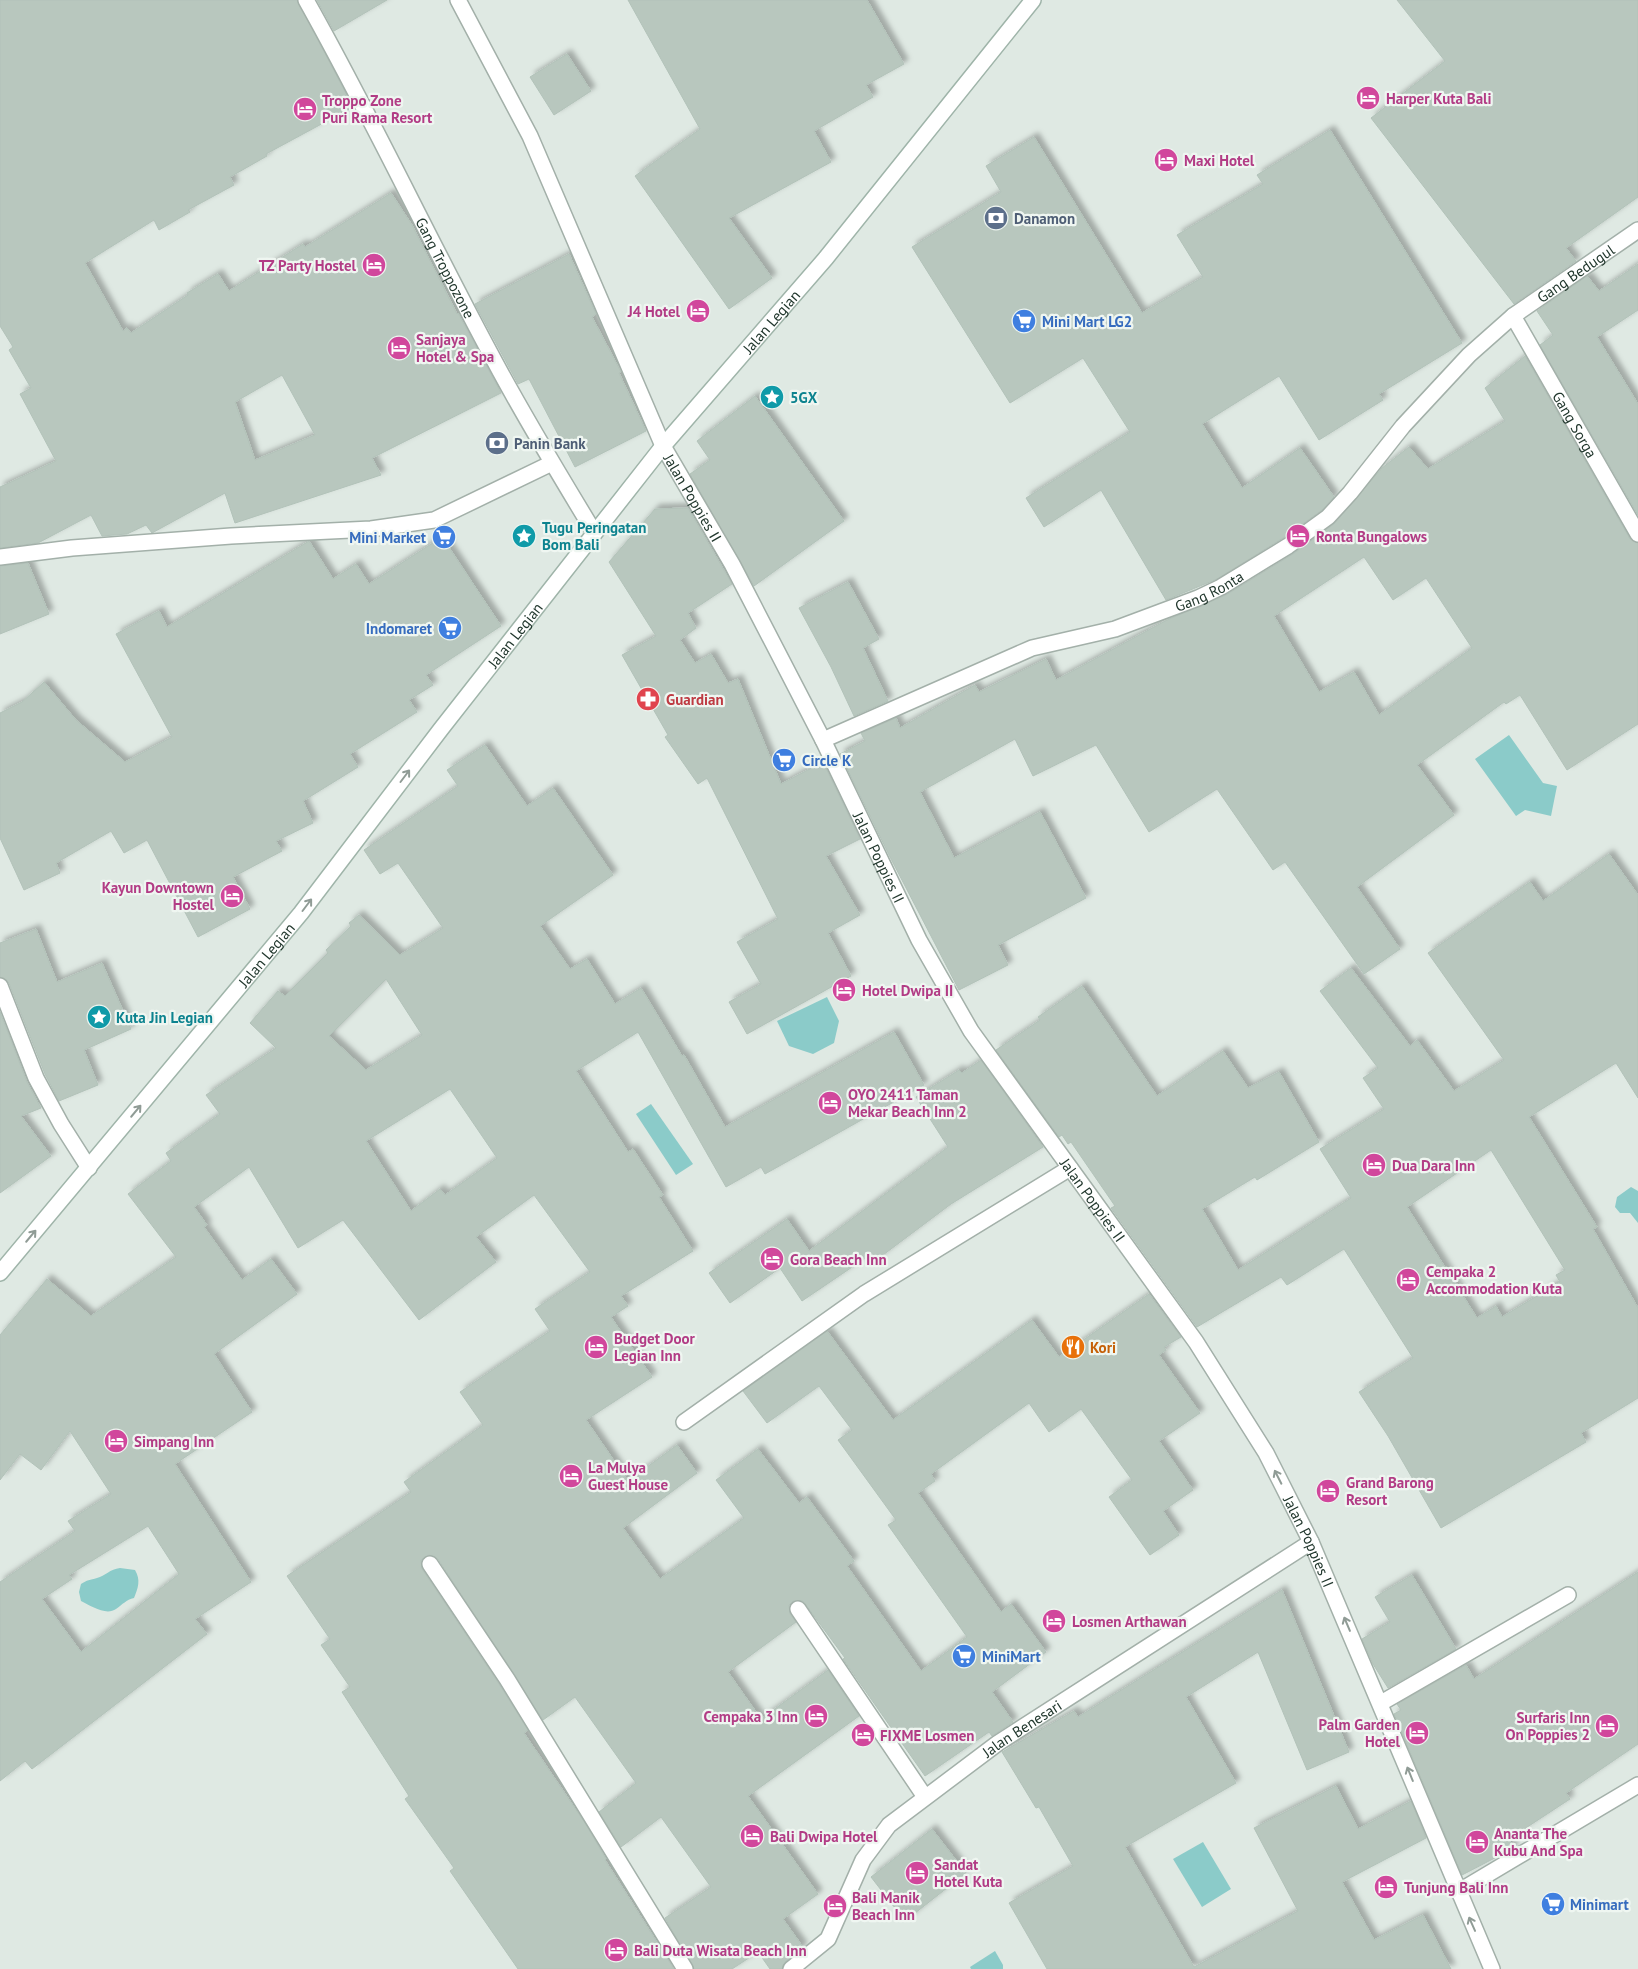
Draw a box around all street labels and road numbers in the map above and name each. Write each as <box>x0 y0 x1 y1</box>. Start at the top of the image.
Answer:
street label: Gang Troppozone <box>412 214 479 321</box>
street label: Gang Bedugul <box>1533 239 1618 306</box>
street label: Jalan Legian <box>738 286 804 358</box>
street label: Gang Sorga <box>1549 388 1602 461</box>
street label: Jalan Poppies II <box>660 449 726 545</box>
street label: Gang Ronta <box>1172 566 1247 615</box>
street label: Jalan Legian <box>483 598 546 672</box>
street label: Jalan Poppies II <box>849 808 909 906</box>
street label: Jalan Legian <box>233 919 299 991</box>
street label: Jalan Poppies II <box>1056 1153 1130 1245</box>
street label: Jalan Poppies II <box>1279 1491 1338 1590</box>
street label: Jalan Benesari <box>977 1695 1065 1762</box>

